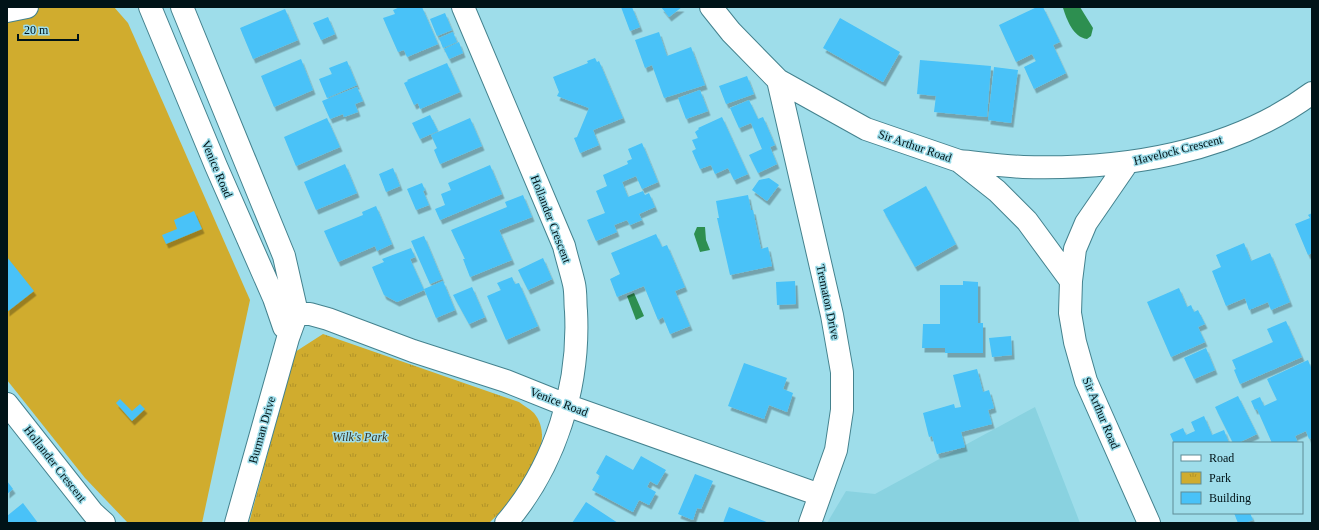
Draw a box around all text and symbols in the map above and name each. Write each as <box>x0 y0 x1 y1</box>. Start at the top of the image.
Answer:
scale bar <box>18 16 78 42</box>
text: 20 m <box>24 23 49 37</box>
street label: Sir Arthur Road <box>876 127 954 165</box>
street label: Havelock Crescent <box>1132 132 1224 168</box>
street label: Venice Road <box>199 138 235 200</box>
street label: Hollander Crescent <box>528 173 574 266</box>
street label: Trematon Drive <box>813 263 843 341</box>
street label: Sir Arthur Road <box>1080 375 1122 451</box>
street label: Venice Road <box>528 385 590 419</box>
street label: Burman Drive <box>246 395 278 465</box>
street label: Hollander Crescent <box>21 423 90 505</box>
park label: Wilk's Park <box>333 430 388 444</box>
legend <box>1173 442 1303 514</box>
text: Road <box>1209 451 1234 465</box>
text: Park <box>1209 471 1231 485</box>
text: Building <box>1209 491 1251 505</box>

